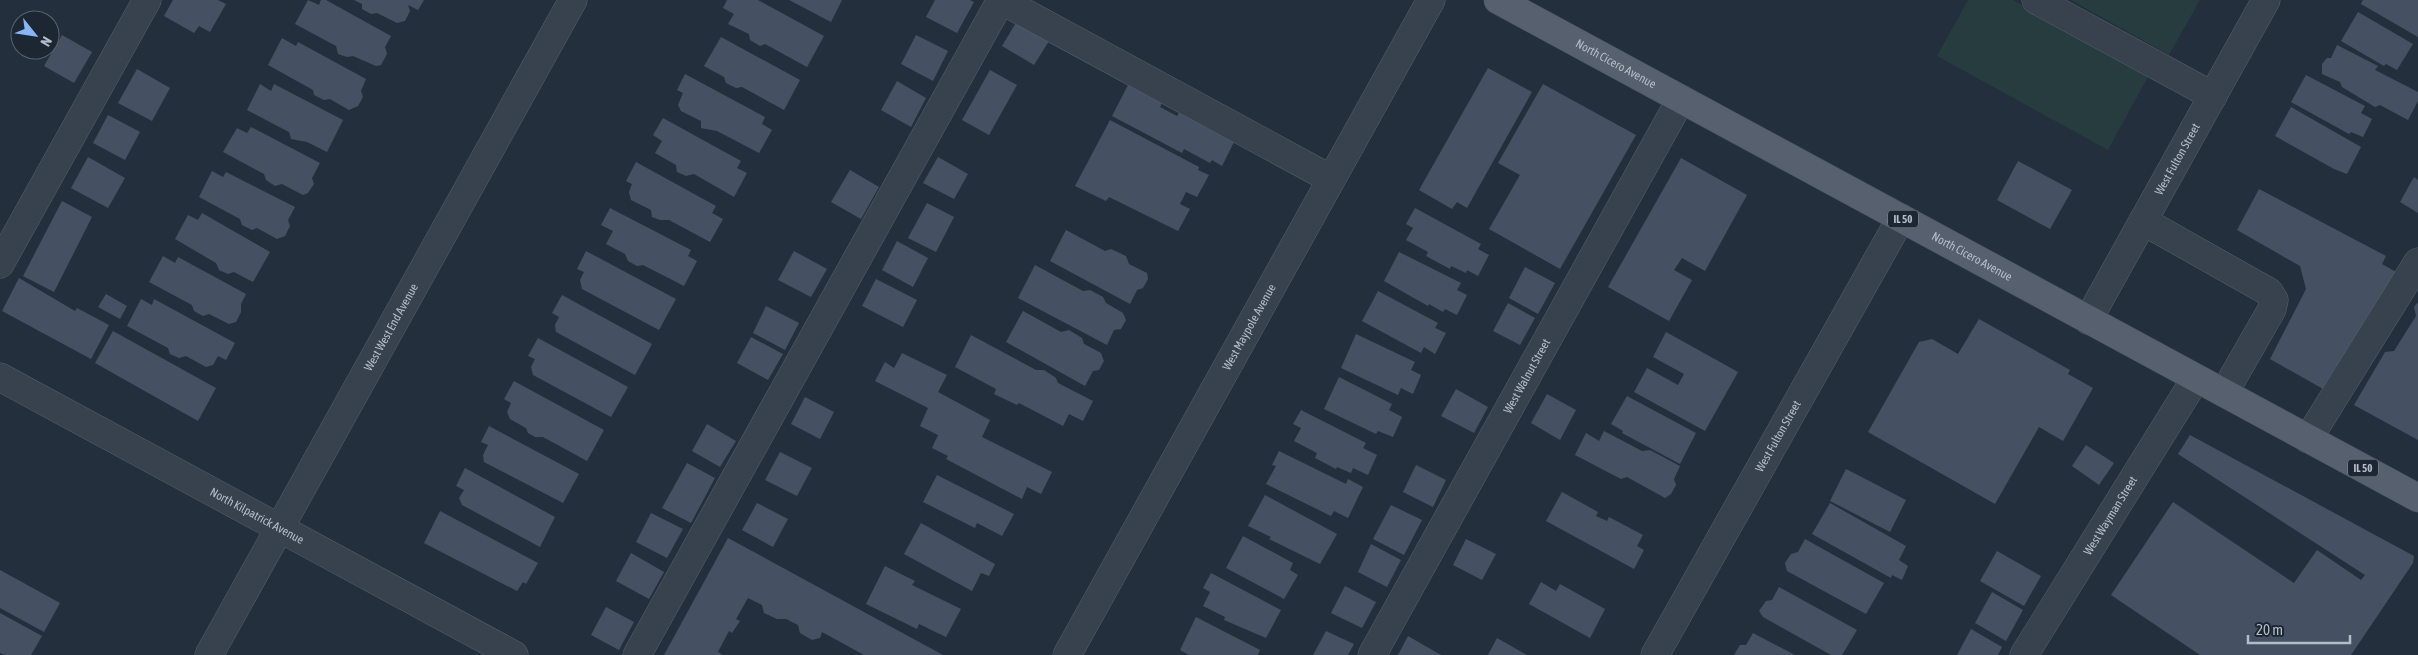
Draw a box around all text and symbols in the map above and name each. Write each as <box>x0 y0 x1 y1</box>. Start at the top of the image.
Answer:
north arrow <box>10 10 60 60</box>
text: N <box>37 34 55 49</box>
street label: North Cicero Avenue <box>1573 36 1658 91</box>
street label: West Fulton Street <box>2152 121 2203 197</box>
road number: IL 50 <box>1888 210 1918 228</box>
street label: North Cicero Avenue <box>1929 229 2015 284</box>
street label: West West End Avenue <box>361 281 421 373</box>
street label: West Maypole Avenue <box>1220 282 1279 373</box>
street label: West Walnut Street <box>1501 336 1554 416</box>
street label: West Fulton Street <box>1752 398 1804 474</box>
road number: IL 50 <box>2348 459 2378 476</box>
street label: West Wayman Street <box>2081 473 2141 558</box>
street label: North Kilpatrick Avenue <box>207 485 306 547</box>
scale bar <box>2248 612 2350 644</box>
text: 20 m <box>2256 621 2283 638</box>

